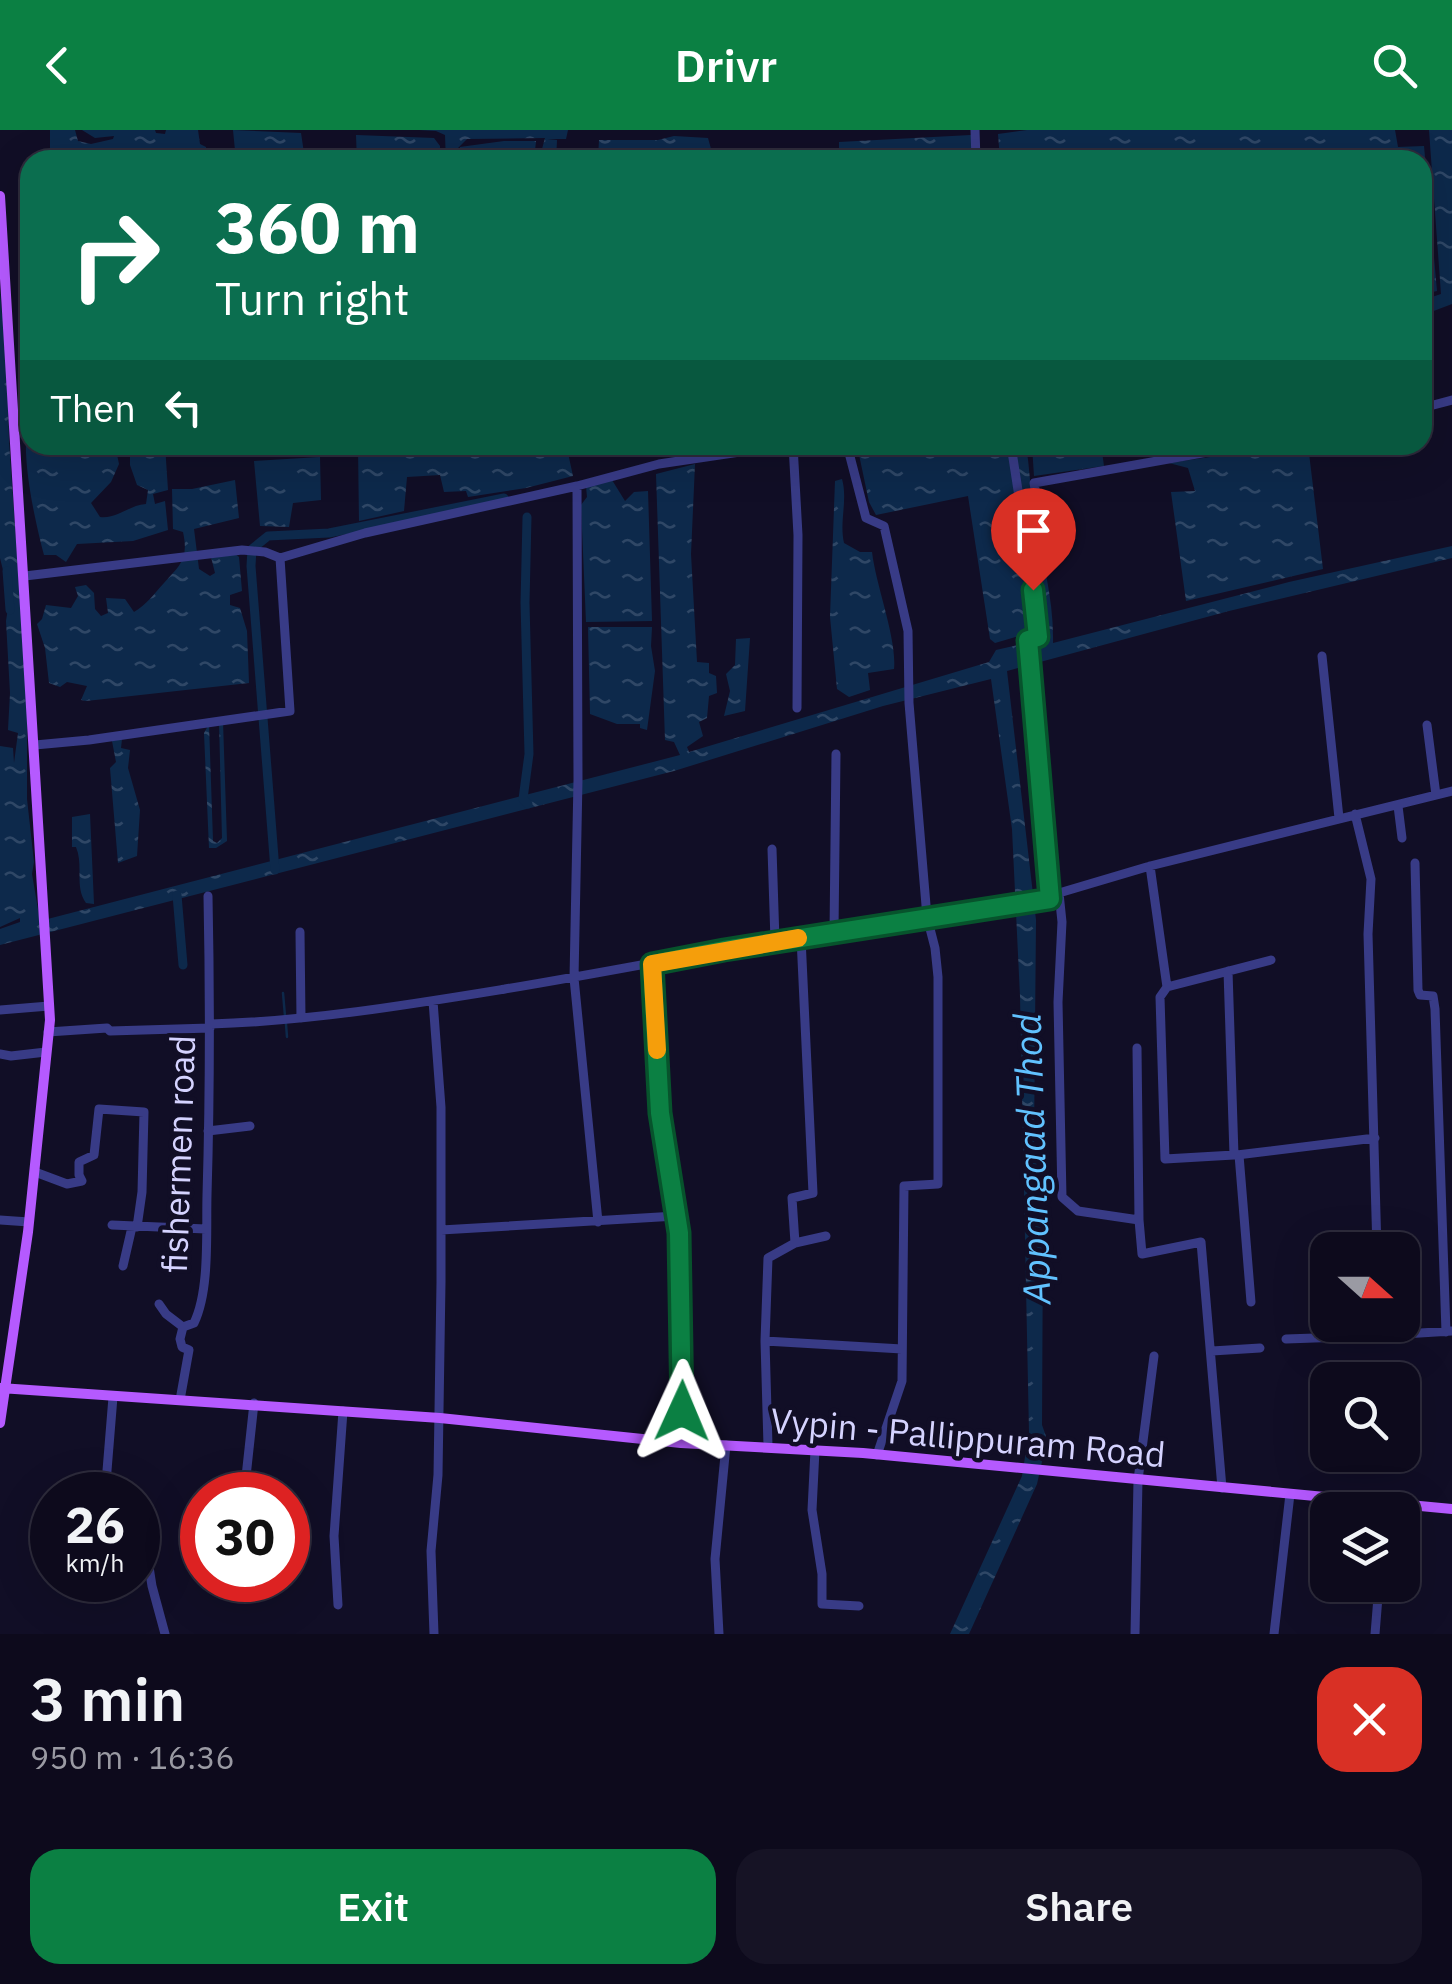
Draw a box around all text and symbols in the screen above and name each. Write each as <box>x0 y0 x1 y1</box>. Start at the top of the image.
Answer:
text: Drivr <box>675 36 777 94</box>
icon: back <box>30 38 85 93</box>
icon: search <box>1367 38 1422 93</box>
text: 360 m <box>215 181 420 272</box>
icon: right <box>50 190 180 320</box>
text: Turn right <box>215 269 410 327</box>
icon: left <box>156 380 211 435</box>
text: Then <box>50 383 136 432</box>
pin <box>991 488 1076 591</box>
icon: arrive <box>1006 503 1061 558</box>
water label: Appangaad Thod <box>1001 1012 1061 1307</box>
street label: fishermen road <box>151 1034 205 1274</box>
north arrow <box>1310 1232 1420 1342</box>
map controls <box>1310 1232 1420 1602</box>
position arrow <box>630 1359 734 1463</box>
button: search <box>1310 1362 1420 1472</box>
street label: Vypin - Pallippuram Road <box>769 1397 1167 1477</box>
speed limit sign: 30 <box>180 1472 310 1602</box>
text: 26 <box>65 1492 125 1557</box>
button: layers <box>1310 1492 1420 1602</box>
text: km/h <box>66 1546 124 1579</box>
text: 3 min <box>30 1659 185 1738</box>
button: close <box>1317 1667 1422 1772</box>
text: 950 m · 16:36 <box>30 1736 235 1778</box>
button: Exit <box>30 1849 716 1964</box>
button: Share <box>736 1849 1422 1964</box>

